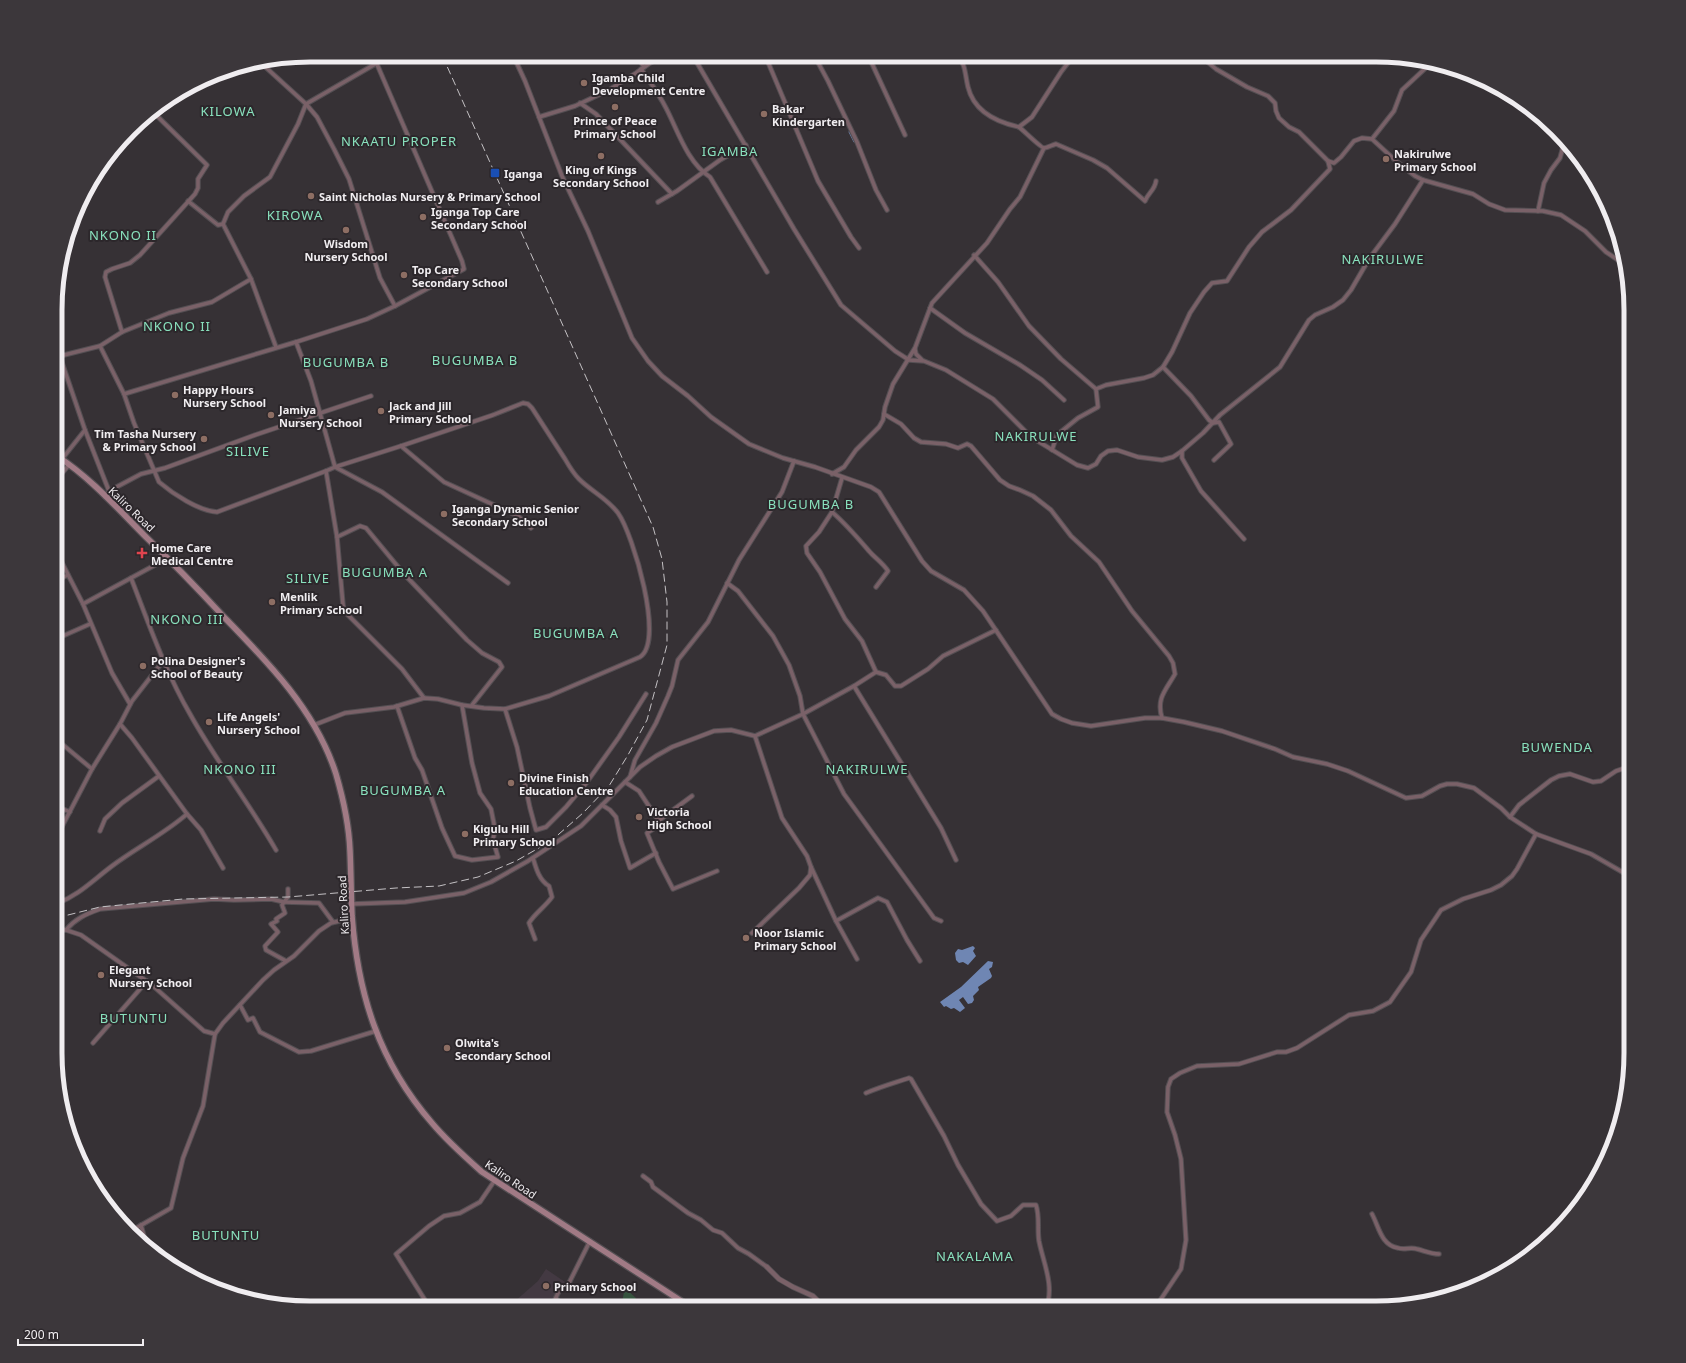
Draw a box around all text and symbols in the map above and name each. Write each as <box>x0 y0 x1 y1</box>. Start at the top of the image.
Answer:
place label: Igamba Child Development Centre <box>592 70 706 98</box>
marker: Igamba Child Development Centre <box>579 78 589 88</box>
place label: Bakar Kindergarten <box>772 101 845 129</box>
district label: KILOWA <box>201 102 255 120</box>
marker: Prince of Peace Primary School <box>610 102 620 112</box>
marker: Bakar Kindergarten <box>759 109 769 119</box>
place label: Prince of Peace Primary School <box>573 113 657 141</box>
district label: NKAATU PROPER <box>341 132 457 150</box>
district label: IGAMBA <box>702 142 758 160</box>
place label: Nakirulwe Primary School <box>1394 146 1476 174</box>
marker: King of Kings Secondary School <box>596 151 606 161</box>
marker: Nakirulwe Primary School <box>1381 154 1391 164</box>
place label: King of Kings Secondary School <box>553 162 649 190</box>
place label: Iganga <box>504 166 543 181</box>
marker: Iganga <box>489 167 501 179</box>
place label: Saint Nicholas Nursery & Primary School <box>319 189 541 204</box>
marker: Saint Nicholas Nursery & Primary School <box>306 191 316 201</box>
place label: Iganga Top Care Secondary School <box>431 204 527 232</box>
district label: KIROWA <box>267 206 323 224</box>
marker: Iganga Top Care Secondary School <box>418 212 428 222</box>
marker: Wisdom Nursery School <box>341 225 351 235</box>
district label: NKONO II <box>89 226 157 244</box>
place label: Wisdom Nursery School <box>304 236 388 264</box>
district label: NAKIRULWE <box>1341 250 1425 268</box>
place label: Top Care Secondary School <box>412 262 508 290</box>
marker: Top Care Secondary School <box>399 270 409 280</box>
district label: NKONO II <box>143 317 211 335</box>
district label: BUGUMBA B <box>432 351 518 369</box>
district label: BUGUMBA B <box>303 353 389 371</box>
place label: Happy Hours Nursery School <box>183 382 266 410</box>
marker: Happy Hours Nursery School <box>170 390 180 400</box>
place label: Jack and Jill Primary School <box>388 398 471 426</box>
place label: Jamiya Nursery School <box>278 402 362 430</box>
marker: Jack and Jill Primary School <box>376 406 386 416</box>
marker: Jamiya Nursery School <box>266 410 276 420</box>
place label: Tim Tasha Nursery & Primary School <box>94 426 197 454</box>
district label: NAKIRULWE <box>994 427 1078 445</box>
marker: Tim Tasha Nursery & Primary School <box>199 434 209 444</box>
district label: SILIVE <box>226 442 270 460</box>
street label: Kaliro Road <box>106 483 158 535</box>
district label: BUGUMBA B <box>768 495 854 513</box>
place label: Iganga Dynamic Senior Secondary School <box>452 501 579 529</box>
marker: Iganga Dynamic Senior Secondary School <box>439 509 449 519</box>
place label: Home Care Medical Centre <box>151 540 234 568</box>
marker: Home Care Medical Centre <box>136 547 148 559</box>
district label: BUGUMBA A <box>342 563 428 581</box>
district label: SILIVE <box>286 569 330 587</box>
place label: Menlik Primary School <box>280 589 362 617</box>
marker: Menlik Primary School <box>267 597 277 607</box>
district label: NKONO III <box>150 610 224 628</box>
district label: BUGUMBA A <box>533 624 619 642</box>
place label: Polina Designer's School of Beauty <box>151 653 246 681</box>
marker: Polina Designer's School of Beauty <box>138 661 148 671</box>
place label: Life Angels' Nursery School <box>217 709 300 737</box>
marker: Life Angels' Nursery School <box>204 717 214 727</box>
district label: BUWENDA <box>1521 738 1593 756</box>
district label: NKONO III <box>203 760 277 778</box>
district label: NAKIRULWE <box>825 760 909 778</box>
place label: Divine Finish Education Centre <box>519 770 614 798</box>
marker: Divine Finish Education Centre <box>506 778 516 788</box>
district label: BUGUMBA A <box>360 781 446 799</box>
place label: Victoria High School <box>647 804 712 832</box>
marker: Victoria High School <box>634 812 644 822</box>
place label: Kigulu Hill Primary School <box>473 821 555 849</box>
marker: Kigulu Hill Primary School <box>460 829 470 839</box>
street label: Kaliro Road <box>334 875 352 935</box>
place label: Noor Islamic Primary School <box>754 925 836 953</box>
marker: Noor Islamic Primary School <box>741 933 751 943</box>
place label: Elegant Nursery School <box>109 962 192 990</box>
marker: Elegant Nursery School <box>96 970 106 980</box>
district label: BUTUNTU <box>100 1009 168 1027</box>
place label: Olwita's Secondary School <box>455 1035 551 1063</box>
marker: Olwita's Secondary School <box>442 1043 452 1053</box>
street label: Kaliro Road <box>482 1156 540 1202</box>
district label: BUTUNTU <box>192 1226 260 1244</box>
district label: NAKALAMA <box>936 1247 1014 1265</box>
place label: Primary School <box>554 1279 636 1294</box>
marker: Primary School <box>541 1281 551 1291</box>
scale bar <box>18 1321 143 1347</box>
text: 200 m <box>24 1326 59 1343</box>

